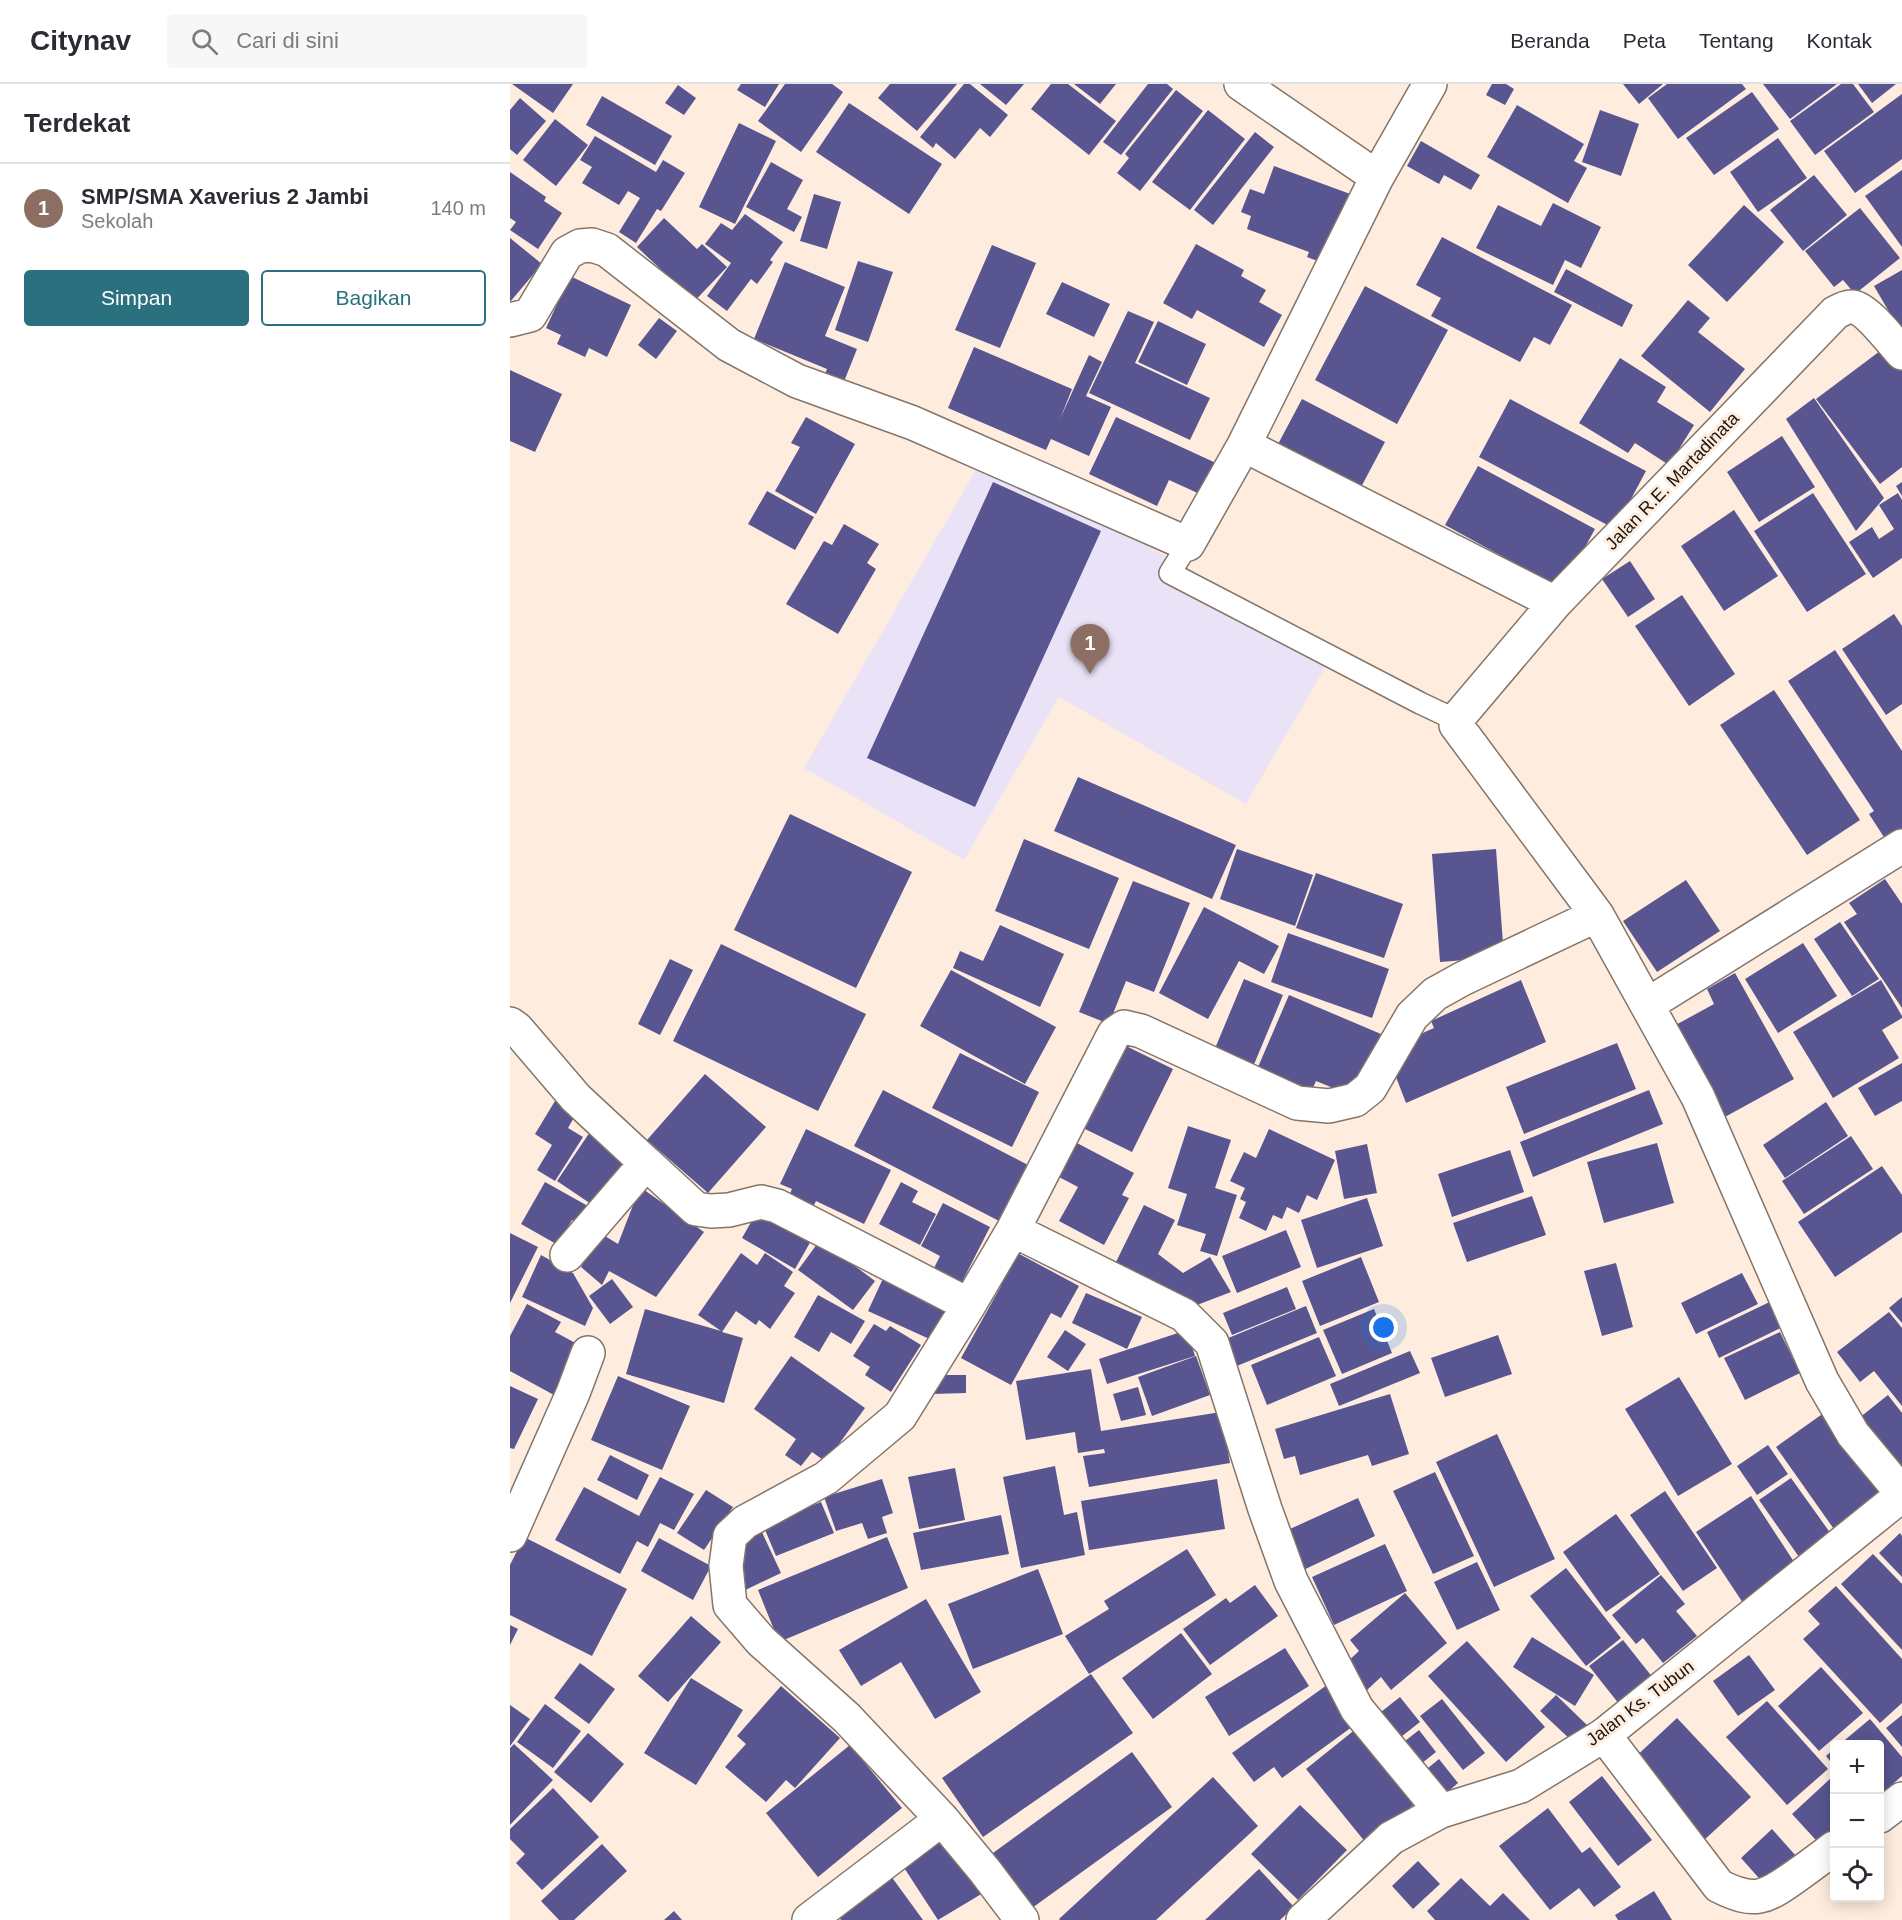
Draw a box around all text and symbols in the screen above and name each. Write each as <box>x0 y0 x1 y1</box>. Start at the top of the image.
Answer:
search box <box>167 14 587 68</box>
text: Citynav <box>30 25 131 56</box>
icon: search <box>188 25 221 58</box>
text: Cari di sini <box>236 28 339 53</box>
text: Beranda <box>1510 29 1590 52</box>
text: Peta <box>1623 29 1666 52</box>
text: Tentang <box>1699 29 1774 52</box>
text: Kontak <box>1807 29 1872 52</box>
text: Terdekat <box>24 108 130 138</box>
text: SMP/SMA Xaverius 2 Jambi <box>81 184 369 209</box>
text: 1 <box>38 197 49 219</box>
text: 140 m <box>430 197 486 219</box>
text: Sekolah <box>81 210 153 232</box>
button: Simpan <box>24 270 249 326</box>
button: Bagikan <box>261 270 486 326</box>
street label: Jalan R.E. Martadinata <box>1601 407 1743 554</box>
pin: 1 <box>1070 624 1110 674</box>
your location <box>1369 1313 1398 1342</box>
street label: Jalan Ks. Tubun <box>1582 1656 1698 1750</box>
map controls <box>1830 1740 1884 1902</box>
button: + <box>1830 1740 1884 1794</box>
button: − <box>1830 1794 1884 1848</box>
button: locate <box>1830 1848 1884 1902</box>

